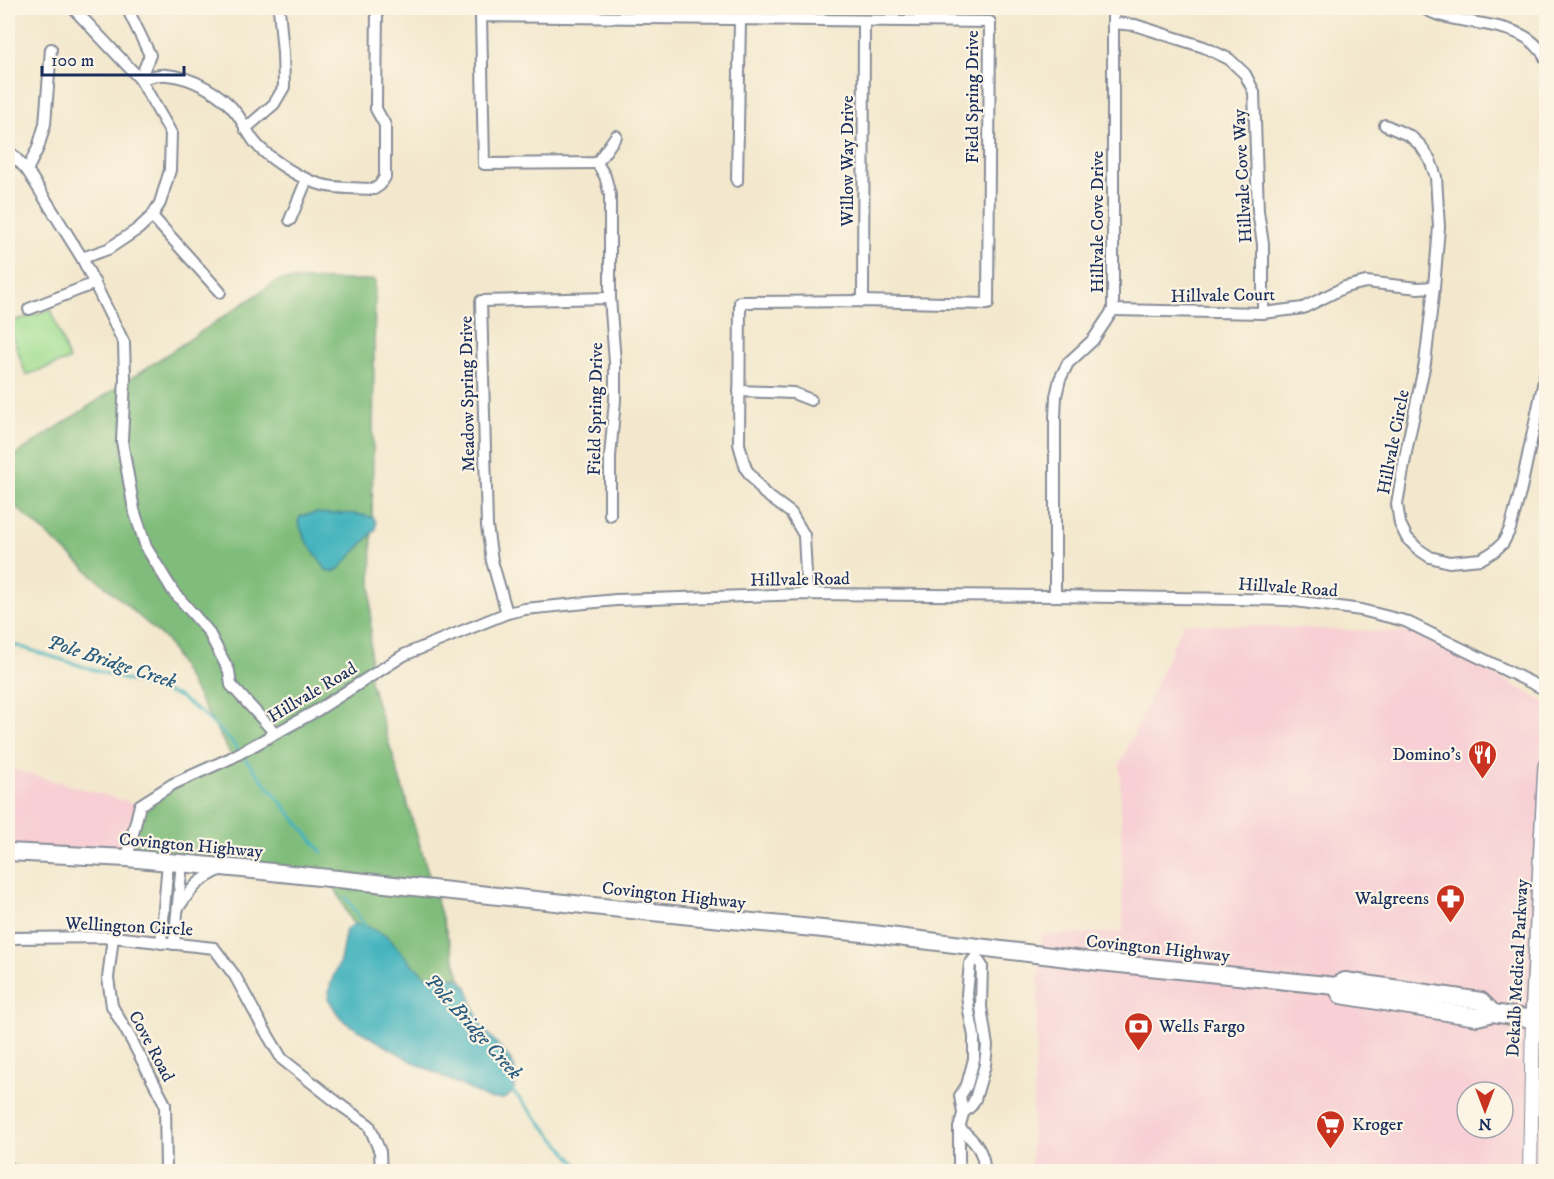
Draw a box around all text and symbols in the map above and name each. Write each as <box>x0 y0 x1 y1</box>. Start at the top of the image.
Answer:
street label: Field Spring Drive <box>962 30 984 164</box>
scale bar <box>42 39 184 77</box>
text: 100 m <box>51 50 94 72</box>
street label: Willow Way Drive <box>837 95 859 228</box>
street label: Hillvale Cove Way <box>1228 108 1257 243</box>
street label: Hillvale Cove Drive <box>1087 151 1109 293</box>
street label: Hillvale Court <box>1171 284 1276 308</box>
street label: Meadow Spring Drive <box>456 316 480 472</box>
street label: Field Spring Drive <box>584 342 608 476</box>
street label: Hillvale Circle <box>1373 388 1415 497</box>
street label: Hillvale Road <box>750 568 850 592</box>
street label: Hillvale Road <box>1237 574 1339 602</box>
water label: Pole Bridge Creek <box>44 630 180 695</box>
street label: Hillvale Road <box>264 658 361 728</box>
restaurant icon: Domino's <box>1466 738 1498 780</box>
place label: Domino's <box>1392 744 1461 766</box>
street label: Covington Highway <box>118 829 264 863</box>
street label: Covington Highway <box>601 877 747 915</box>
street label: Dekalb Medical Parkway <box>1502 878 1534 1058</box>
pharmacy icon: Walgreens <box>1434 882 1466 924</box>
place label: Walgreens <box>1354 888 1429 910</box>
street label: Wellington Circle <box>63 913 194 941</box>
street label: Covington Highway <box>1085 930 1231 968</box>
water label: Pole Bridge Creek <box>419 969 527 1086</box>
street label: Cove Road <box>123 1007 179 1086</box>
bank icon: Wells Fargo <box>1122 1010 1154 1052</box>
place label: Wells Fargo <box>1158 1016 1245 1038</box>
north arrow <box>1455 1080 1515 1140</box>
supermarket icon: Kroger <box>1315 1108 1347 1150</box>
place label: Kroger <box>1352 1114 1403 1136</box>
text: N <box>1478 1114 1492 1134</box>

